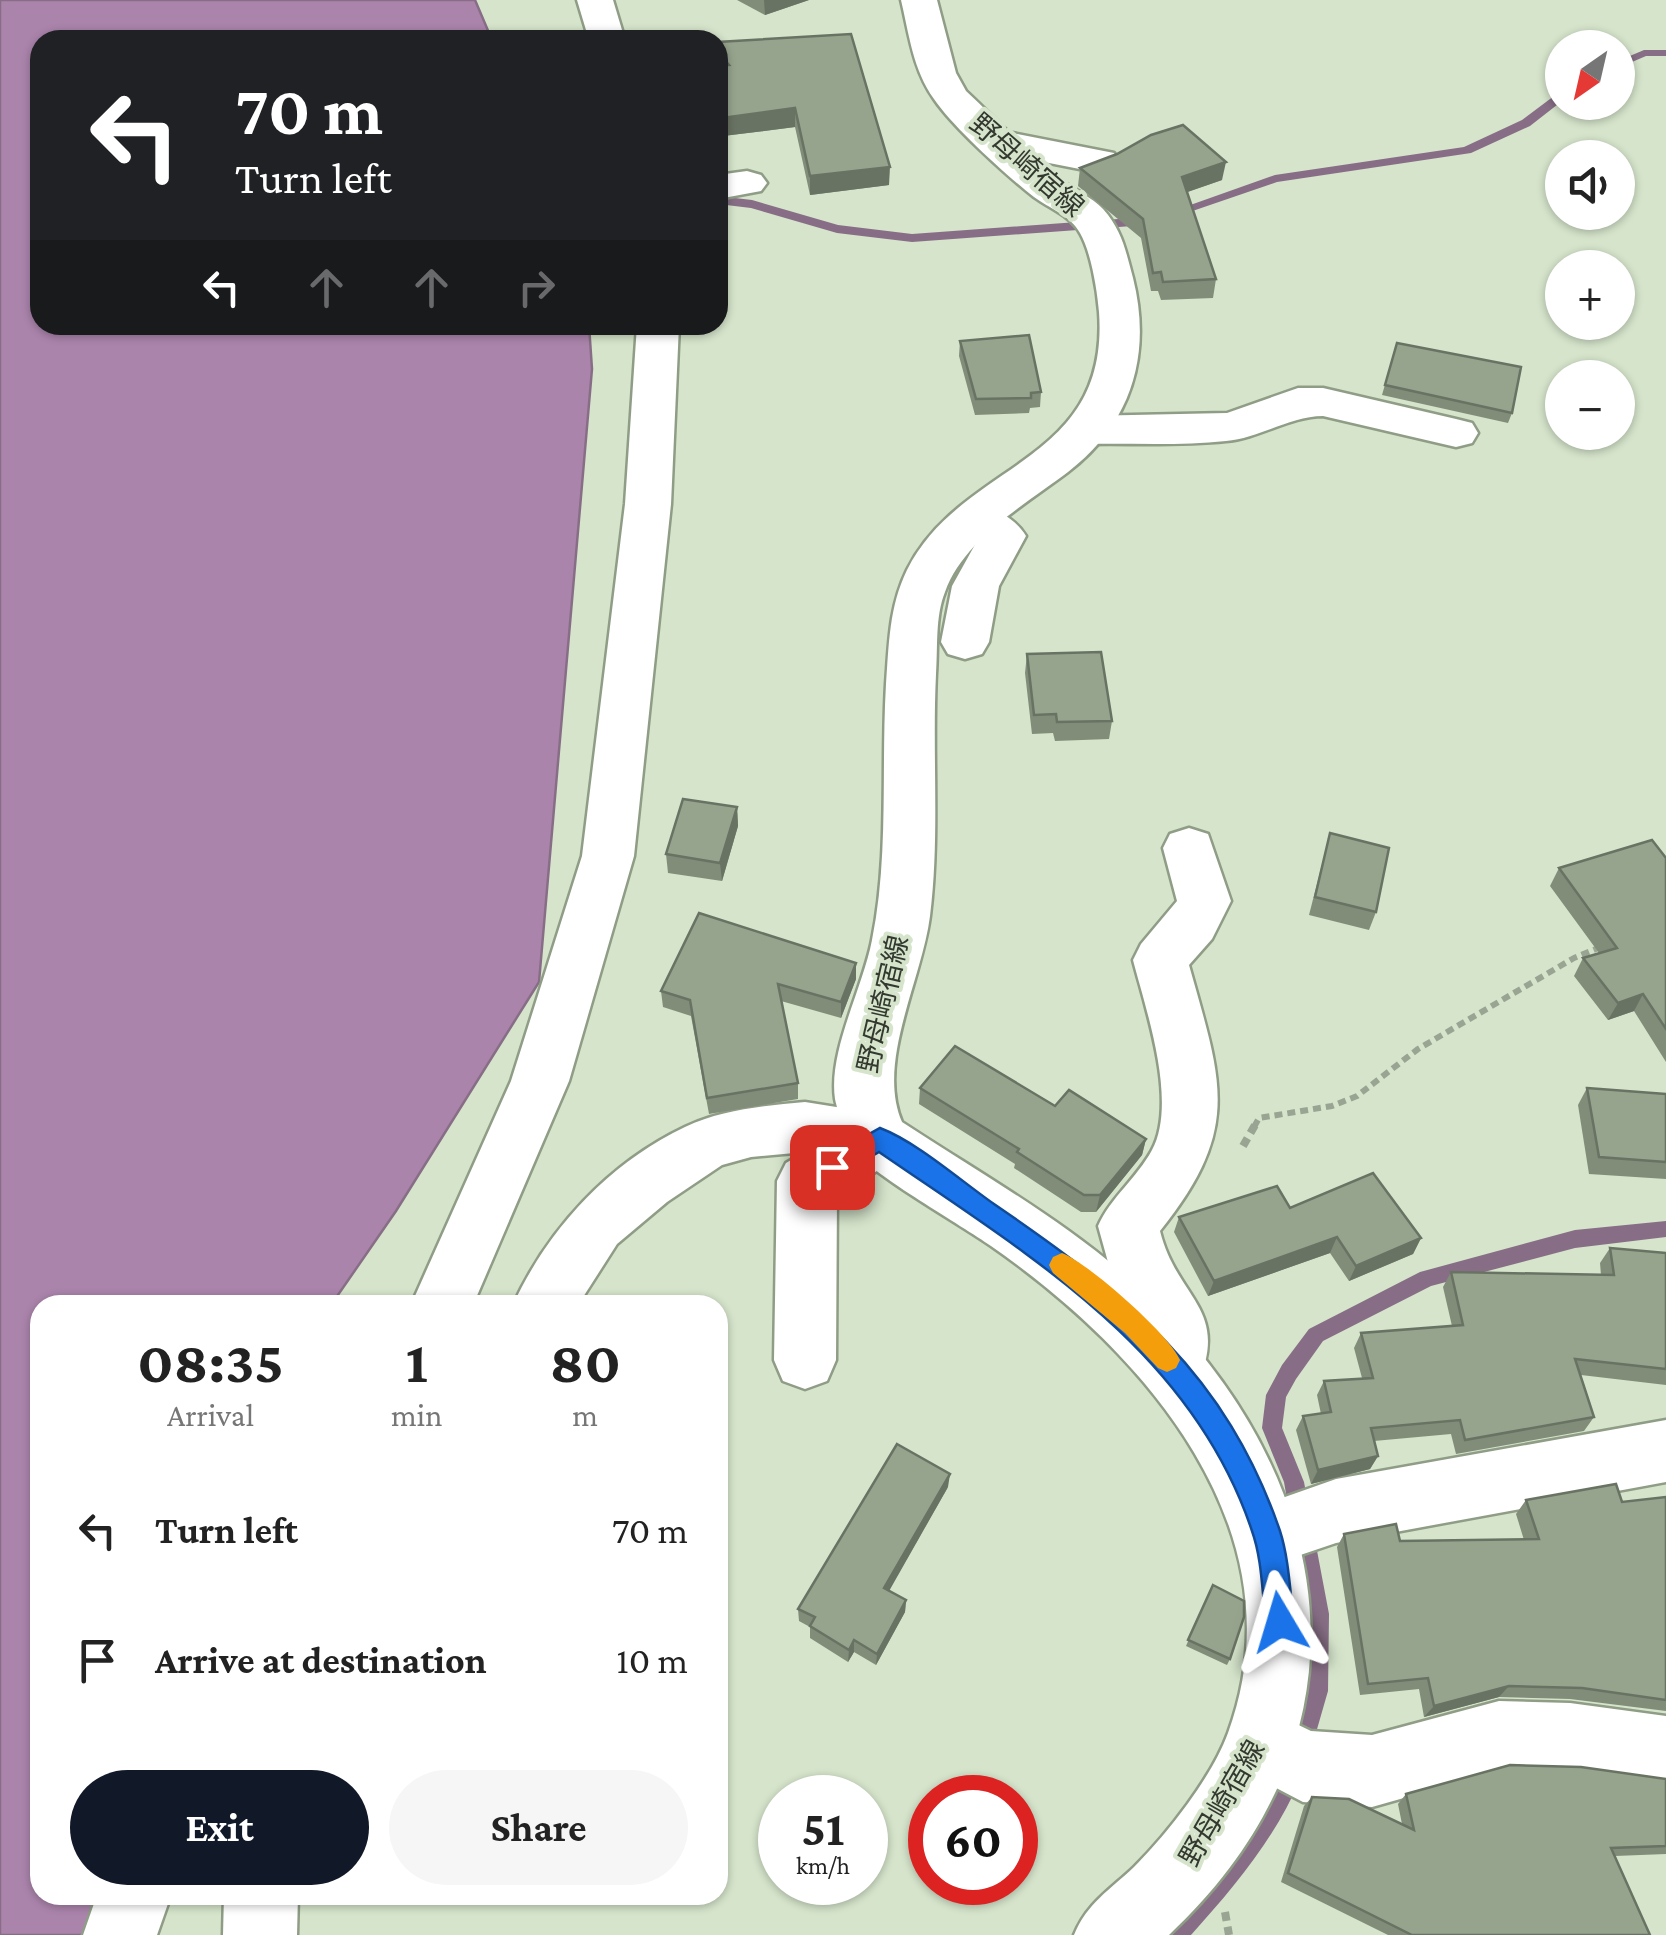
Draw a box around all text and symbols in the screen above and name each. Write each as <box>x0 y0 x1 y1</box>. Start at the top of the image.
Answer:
north arrow <box>1545 30 1635 120</box>
map controls <box>1545 30 1635 450</box>
icon: left <box>70 70 200 200</box>
text: 70 m <box>235 71 383 149</box>
street label: 野母崎宿線 <box>964 107 1090 223</box>
button: sound <box>1545 140 1635 230</box>
text: Turn left <box>235 153 392 203</box>
button: + <box>1545 250 1635 340</box>
icon: left <box>194 260 249 315</box>
icon: ahead <box>299 260 354 315</box>
icon: ahead <box>404 260 459 315</box>
icon: right <box>509 260 564 315</box>
button: − <box>1545 360 1635 450</box>
street label: 野母崎宿線 <box>852 932 914 1076</box>
pin <box>790 1125 875 1210</box>
icon: arrive <box>805 1140 860 1195</box>
text: 08:35 <box>137 1328 284 1395</box>
text: 1 <box>405 1328 428 1395</box>
text: 80 <box>549 1328 621 1395</box>
text: Arrival <box>167 1397 254 1433</box>
text: min <box>391 1397 442 1433</box>
text: m <box>572 1397 598 1433</box>
icon: left <box>70 1503 125 1558</box>
text: Turn left <box>155 1509 298 1551</box>
text: 70 m <box>612 1509 688 1551</box>
position arrow <box>1228 1570 1332 1674</box>
icon: arrive <box>70 1633 125 1688</box>
text: Arrive at destination <box>155 1639 487 1681</box>
text: 10 m <box>616 1639 688 1681</box>
street label: 野母崎宿線 <box>1174 1735 1270 1871</box>
button: Exit <box>70 1770 369 1885</box>
button: Share <box>389 1770 688 1885</box>
speed limit sign: 60 <box>908 1775 1038 1905</box>
text: 51 <box>802 1800 844 1856</box>
text: km/h <box>796 1852 850 1879</box>

